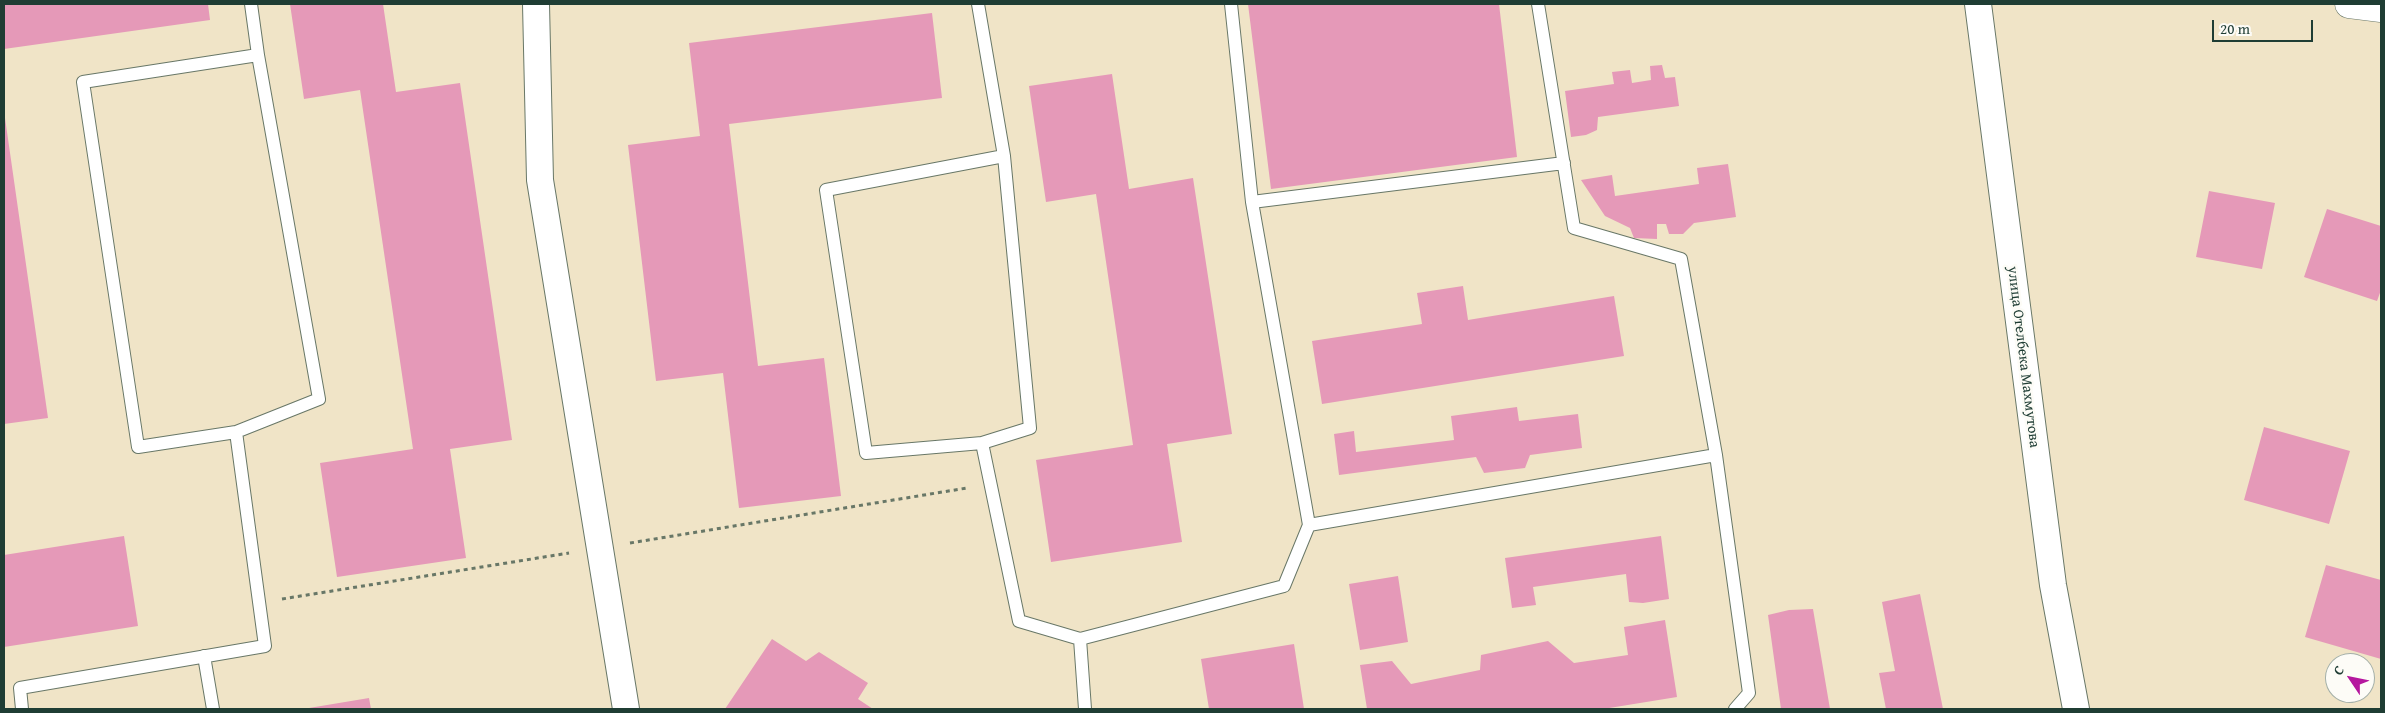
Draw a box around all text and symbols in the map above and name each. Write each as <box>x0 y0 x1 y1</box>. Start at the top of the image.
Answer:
scale bar <box>2215 10 2316 42</box>
text: 20 m <box>2220 18 2250 39</box>
street label: улица Отелбека Махмутова <box>2003 265 2043 449</box>
north arrow <box>2325 653 2375 703</box>
text: С <box>2328 661 2349 679</box>

